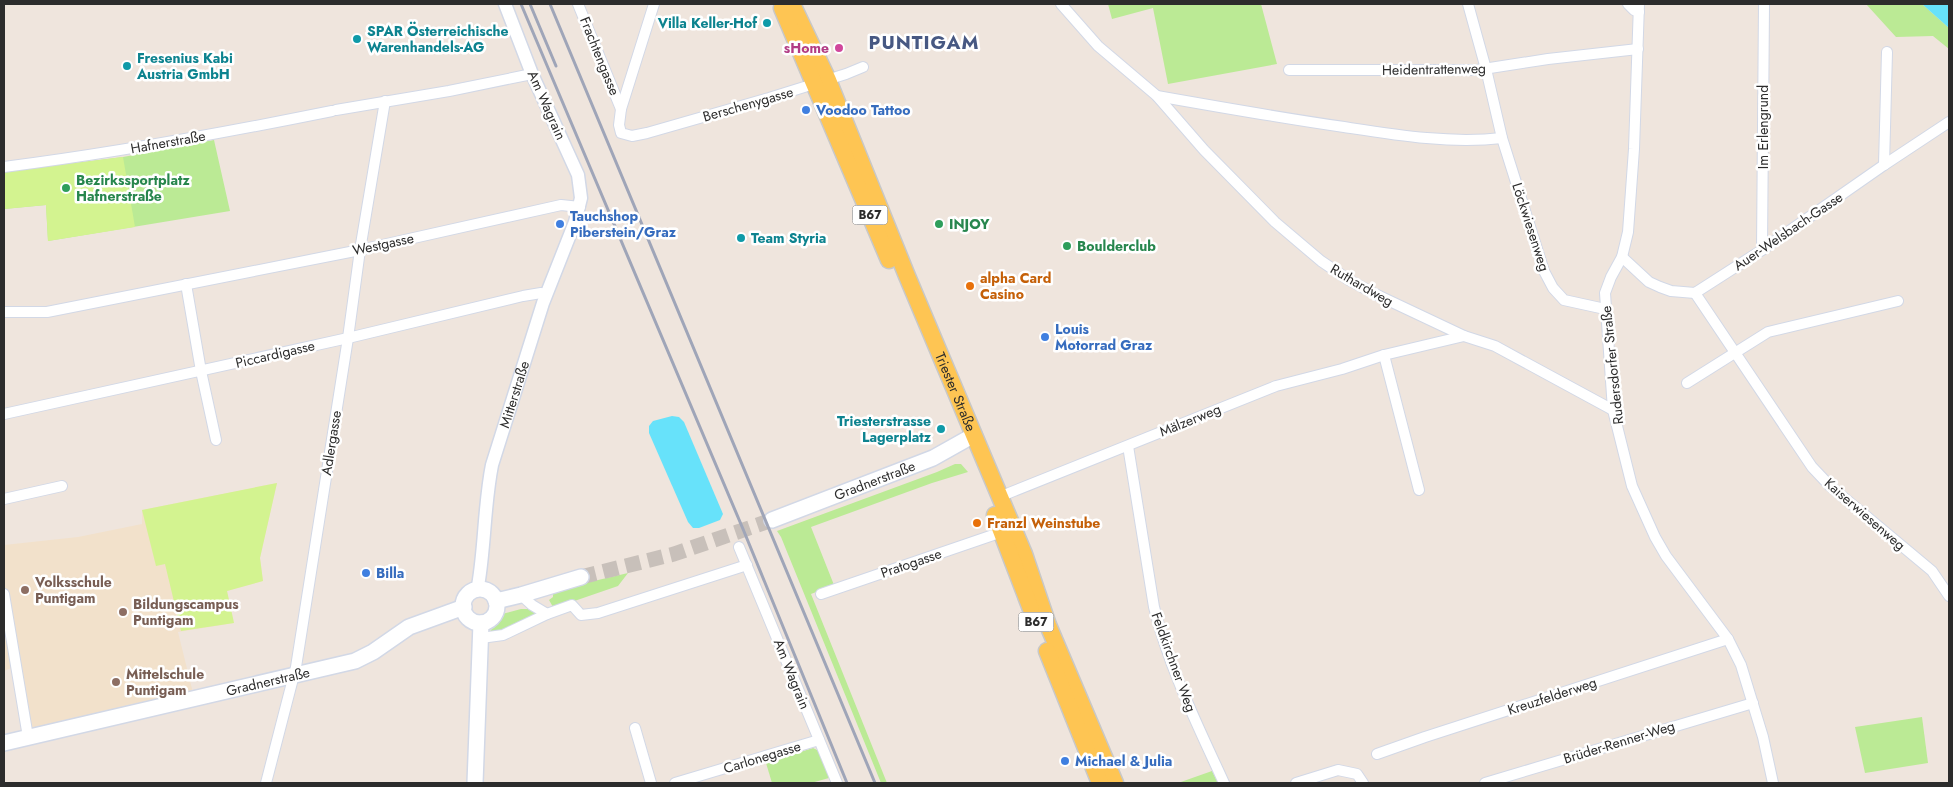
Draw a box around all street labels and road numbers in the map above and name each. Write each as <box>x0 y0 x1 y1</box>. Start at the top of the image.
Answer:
street label: Frachtengasse <box>575 14 625 98</box>
street label: Heidentrattenweg <box>1382 58 1486 80</box>
street label: Am Wagrain <box>523 67 571 143</box>
street label: Berschenygasse <box>700 82 796 126</box>
street label: Im Erlengrund <box>1753 85 1773 169</box>
street label: Hafnerstraße <box>129 126 207 158</box>
street label: Löckwiesenweg <box>1507 180 1555 274</box>
street label: Auer-Welsbach-Gasse <box>1729 187 1847 275</box>
road number: B67 <box>852 206 888 224</box>
street label: Westgasse <box>351 228 415 260</box>
street label: Ruthardweg <box>1327 259 1397 311</box>
street label: Rudersdorfer Straße <box>1596 305 1628 425</box>
street label: Piccardigasse <box>233 335 317 373</box>
street label: Triester Straße <box>930 349 981 434</box>
street label: Mitterstraße <box>494 358 534 431</box>
street label: Mälzerweg <box>1156 399 1224 441</box>
street label: Adlergasse <box>316 409 346 477</box>
street label: Gradnerstraße <box>831 456 918 505</box>
street label: Kaiserwiesenweg <box>1820 473 1910 555</box>
street label: Pratogasse <box>878 543 944 583</box>
street label: Feldkirchner Weg <box>1147 609 1201 715</box>
road number: B67 <box>1018 612 1054 632</box>
street label: Am Wagrain <box>769 636 815 712</box>
street label: Gradnerstraße <box>224 662 312 701</box>
street label: Kreuzfelderweg <box>1505 672 1599 720</box>
street label: Brüder-Renner-Weg <box>1561 716 1677 768</box>
street label: Carlonegasse <box>721 736 803 778</box>

